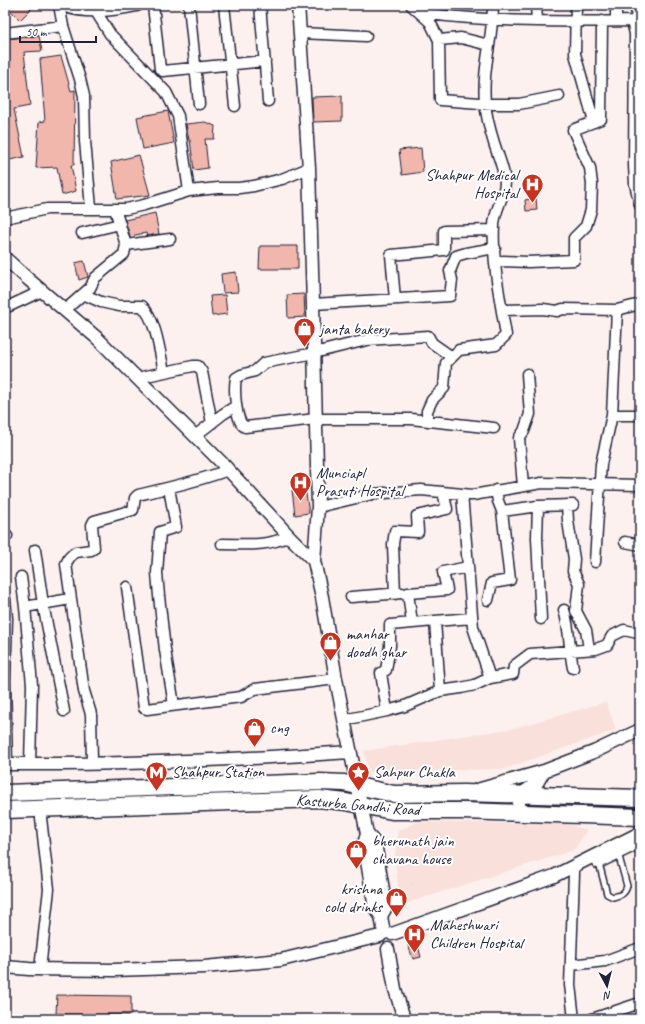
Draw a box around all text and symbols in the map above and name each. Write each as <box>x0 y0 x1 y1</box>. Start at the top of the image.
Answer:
scale bar <box>20 18 96 44</box>
text: 50 m <box>26 24 48 40</box>
place label: Shahpur Medical Hospital <box>426 165 521 203</box>
hospital icon: Shahpur Medical Hospital <box>520 171 546 204</box>
shop icon: janta bakery <box>292 316 318 349</box>
place label: janta bakery <box>318 319 390 339</box>
place label: Munciapl Prasuti Hospital <box>316 463 407 501</box>
hospital icon: Munciapl Prasuti Hospital <box>287 469 313 502</box>
place label: manhar doodh ghar <box>346 624 408 662</box>
shop icon: manhar doodh ghar <box>317 630 343 663</box>
shop icon: cng <box>242 715 268 748</box>
place label: cng <box>270 718 290 738</box>
metro station icon: Shahpur Station <box>143 759 169 792</box>
place icon: Sahpur Chakla <box>345 759 371 792</box>
place label: Shahpur Station <box>172 762 265 782</box>
place label: Sahpur Chakla <box>374 762 456 782</box>
street label: Kasturba Gandhi Road <box>295 790 423 821</box>
place label: bherunath jain chavana house <box>372 831 455 869</box>
shop icon: bherunath jain chavana house <box>343 837 369 870</box>
place label: krishna cold drinks <box>324 879 384 917</box>
shop icon: krishna cold drinks <box>384 885 410 918</box>
place label: Maheshwari Children Hospital <box>430 915 526 953</box>
hospital icon: Maheshwari Children Hospital <box>402 921 428 954</box>
north arrow <box>587 966 627 1006</box>
text: N <box>602 989 612 1004</box>

